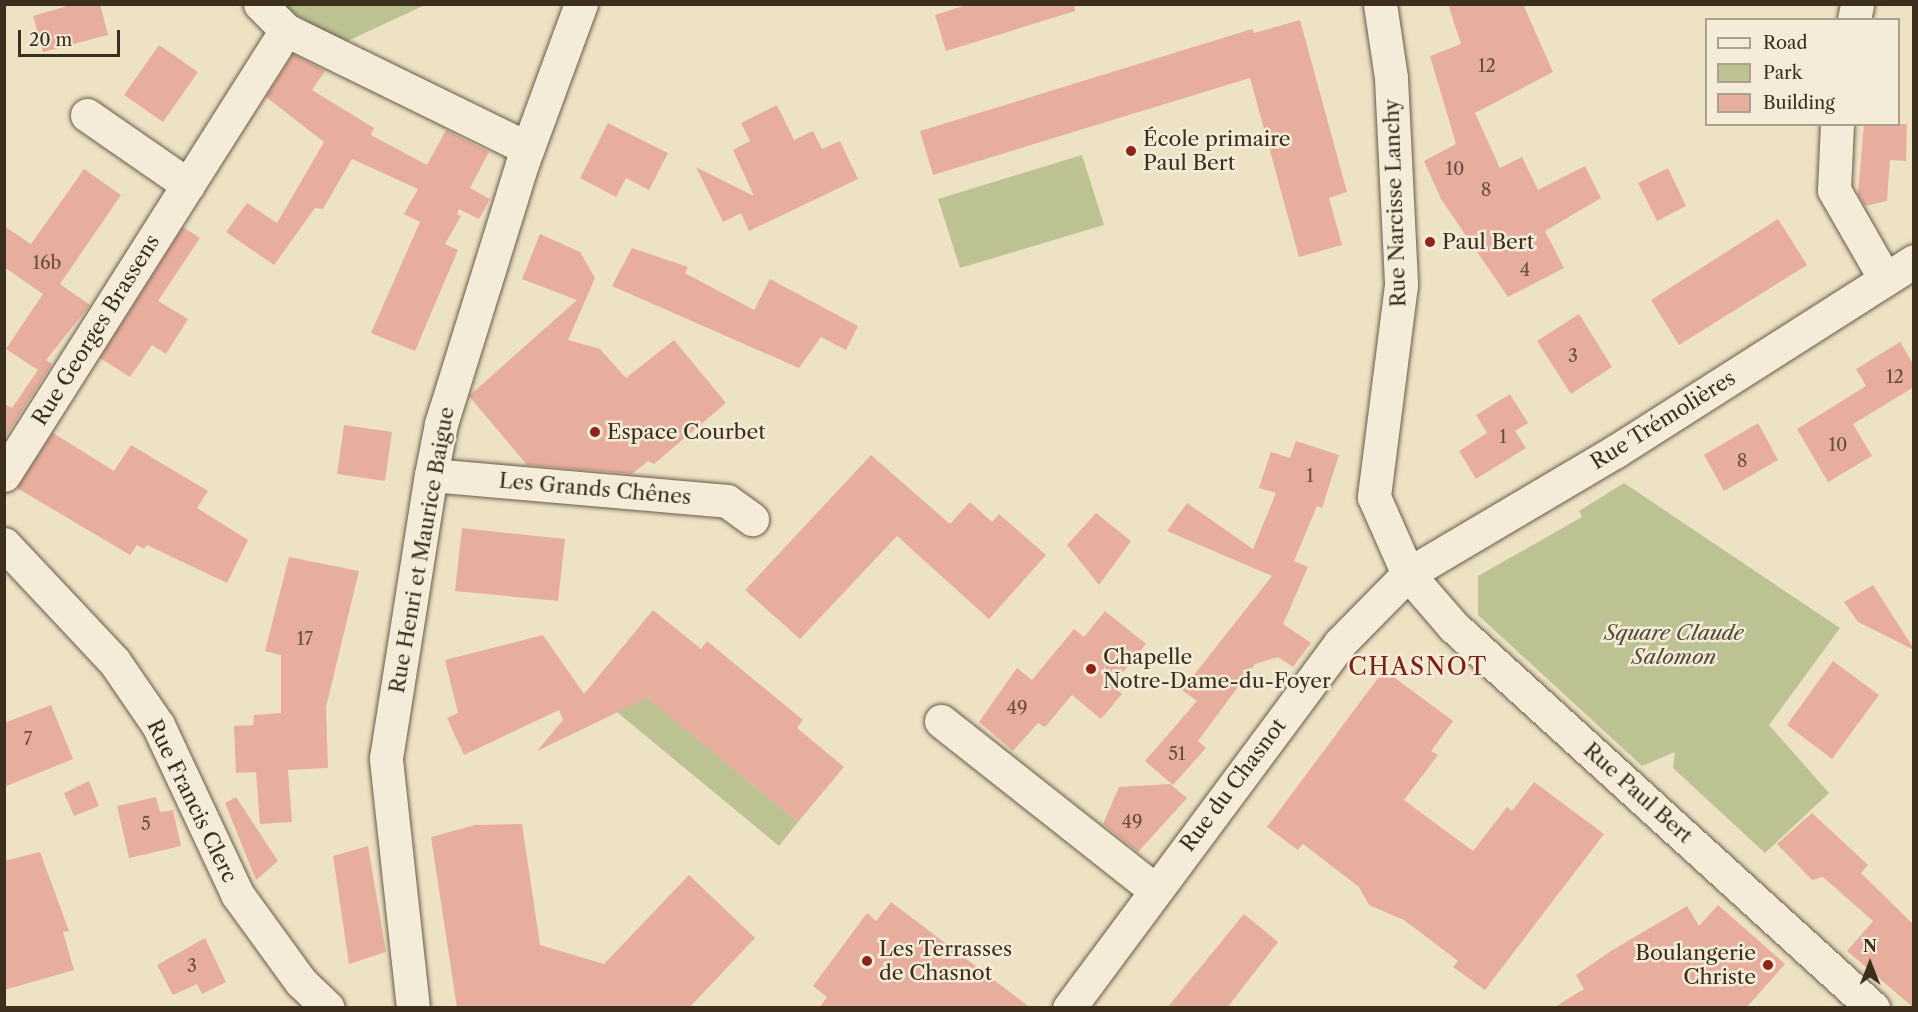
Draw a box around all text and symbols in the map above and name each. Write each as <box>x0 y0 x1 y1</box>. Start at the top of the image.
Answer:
scale bar <box>21 18 123 56</box>
legend <box>1705 18 1900 126</box>
text: 20 m <box>29 29 72 51</box>
text: Road <box>1763 32 1808 54</box>
house number: 12 <box>1478 55 1496 77</box>
text: Park <box>1763 62 1802 84</box>
text: Building <box>1763 92 1835 114</box>
street label: Rue Narcisse Lanchy <box>1379 98 1411 308</box>
place label: École primaire Paul Bert <box>1143 126 1291 176</box>
marker: École primaire Paul Bert <box>1124 144 1138 158</box>
house number: 10 <box>1446 158 1464 180</box>
house number: 8 <box>1481 179 1491 201</box>
place label: Paul Bert <box>1442 229 1534 255</box>
street label: Rue Georges Brassens <box>27 230 165 430</box>
marker: Paul Bert <box>1423 235 1437 249</box>
house number: 16b <box>33 252 61 274</box>
house number: 4 <box>1520 259 1530 281</box>
house number: 3 <box>1568 345 1578 367</box>
street label: Rue Trémolières <box>1586 365 1740 475</box>
house number: 12 <box>1886 366 1904 388</box>
street label: Rue Henri et Maurice Baigue <box>384 405 460 695</box>
place label: Espace Courbet <box>607 419 766 445</box>
marker: Espace Courbet <box>588 425 602 439</box>
house number: 1 <box>1499 426 1507 448</box>
house number: 10 <box>1829 434 1847 456</box>
house number: 8 <box>1737 450 1747 472</box>
house number: 1 <box>1306 465 1314 487</box>
street label: Les Grands Chênes <box>498 468 692 510</box>
park label: Square Claude Salomon <box>1604 620 1744 670</box>
house number: 17 <box>297 628 313 650</box>
place label: Chapelle Notre-Dame-du-Foyer <box>1103 644 1331 694</box>
district label: CHASNOT <box>1348 653 1488 681</box>
marker: Chapelle Notre-Dame-du-Foyer <box>1084 662 1098 676</box>
house number: 49 <box>1007 697 1027 719</box>
street label: Rue du Chasnot <box>1175 714 1291 856</box>
street label: Rue Francis Clerc <box>142 715 242 887</box>
house number: 7 <box>24 728 32 750</box>
street label: Rue Paul Bert <box>1578 738 1698 848</box>
house number: 51 <box>1168 743 1186 765</box>
house number: 49 <box>1122 811 1142 833</box>
house number: 5 <box>141 813 151 835</box>
north arrow <box>1840 934 1900 994</box>
place label: Les Terrasses de Chasnot <box>879 936 1013 986</box>
text: N <box>1863 936 1877 956</box>
place label: Boulangerie Christe <box>1635 940 1756 990</box>
marker: Les Terrasses de Chasnot <box>860 954 874 968</box>
house number: 3 <box>187 955 197 977</box>
marker: Boulangerie Christe <box>1761 958 1775 972</box>

